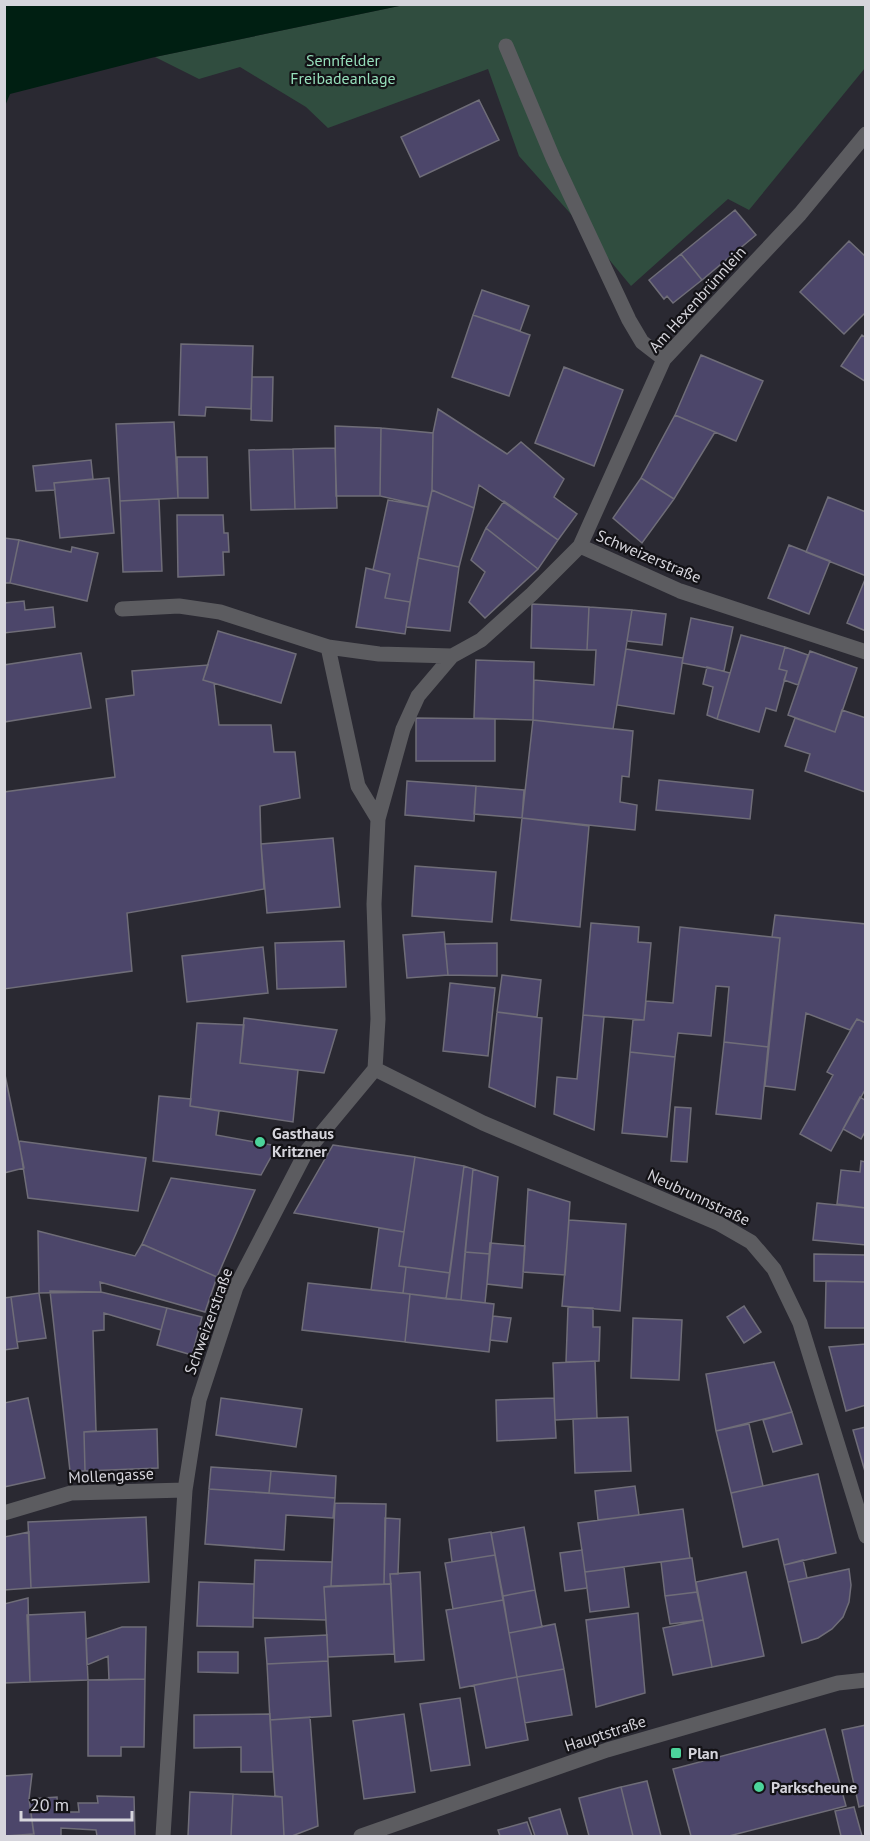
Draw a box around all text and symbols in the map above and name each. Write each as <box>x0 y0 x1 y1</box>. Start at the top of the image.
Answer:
park label: Sennfelder Freibadeanlage <box>290 50 396 88</box>
street label: Am Hexenbrünnlein <box>644 242 750 356</box>
street label: Schweizerstraße <box>594 525 704 587</box>
place label: Gasthaus Kritzner <box>272 1123 334 1161</box>
marker: Gasthaus Kritzner <box>253 1135 267 1149</box>
street label: Neubrunnstraße <box>645 1165 753 1229</box>
street label: Schweizerstraße <box>179 1265 237 1377</box>
street label: Mollengasse <box>68 1463 154 1487</box>
street label: Hauptstraße <box>562 1710 648 1756</box>
place label: Plan <box>688 1743 719 1763</box>
marker: Plan <box>669 1746 683 1760</box>
place label: Parkscheune <box>771 1777 857 1797</box>
marker: Parkscheune <box>752 1780 766 1794</box>
scale bar <box>21 1784 132 1822</box>
text: 20 m <box>30 1793 69 1816</box>

